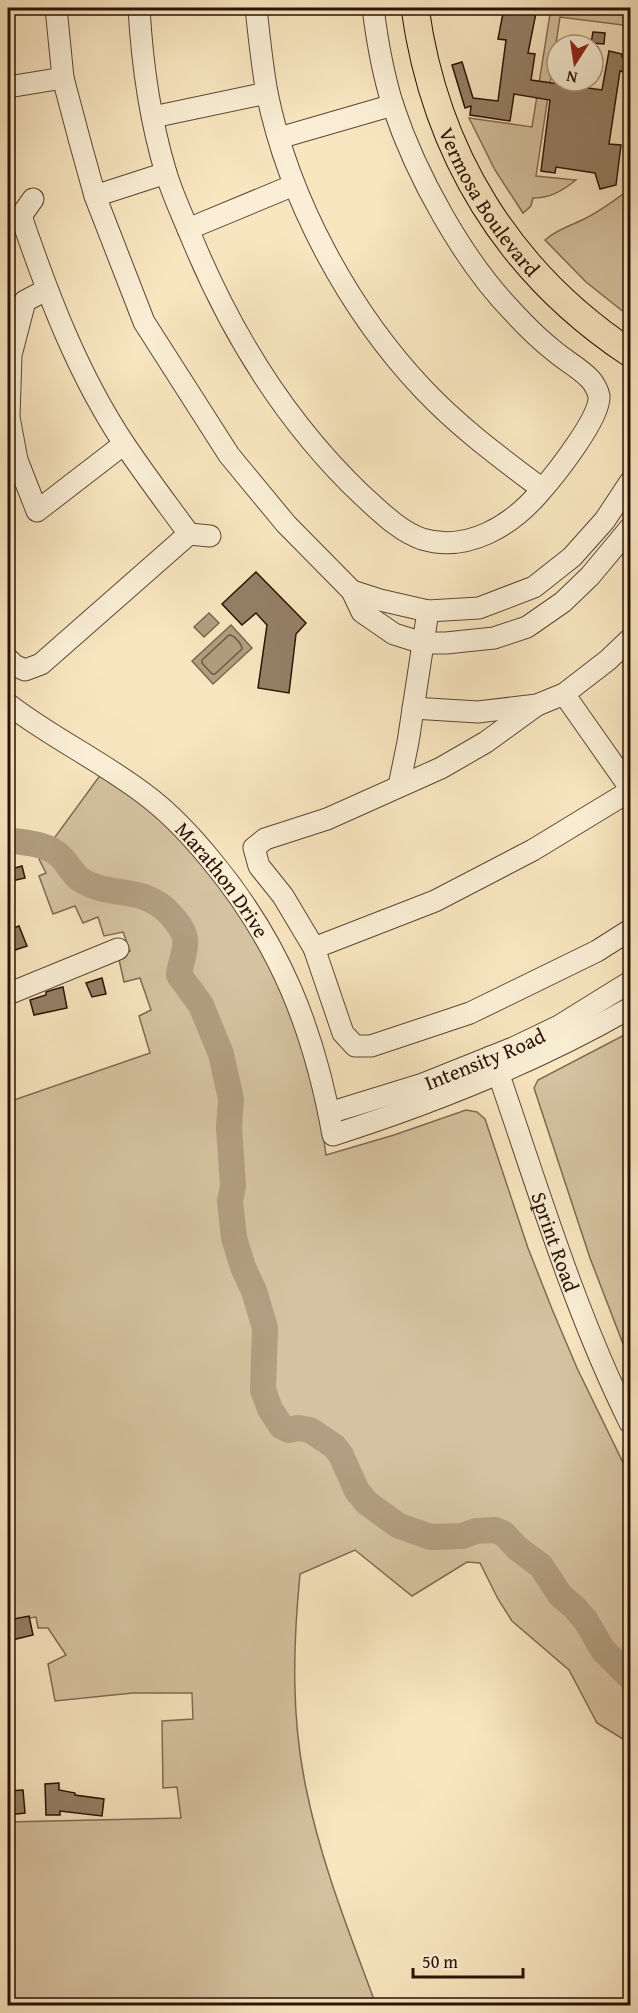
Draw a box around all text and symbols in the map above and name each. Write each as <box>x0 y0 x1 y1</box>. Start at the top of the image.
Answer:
north arrow <box>545 33 605 93</box>
text: N <box>564 65 580 91</box>
street label: Vermosa Boulevard <box>432 122 548 284</box>
street label: Marathon Drive <box>169 814 277 943</box>
street label: Intensity Road <box>420 1019 551 1097</box>
street label: Sprint Road <box>524 1187 588 1297</box>
scale bar <box>413 1941 522 1979</box>
text: 50 m <box>422 1948 458 1975</box>

